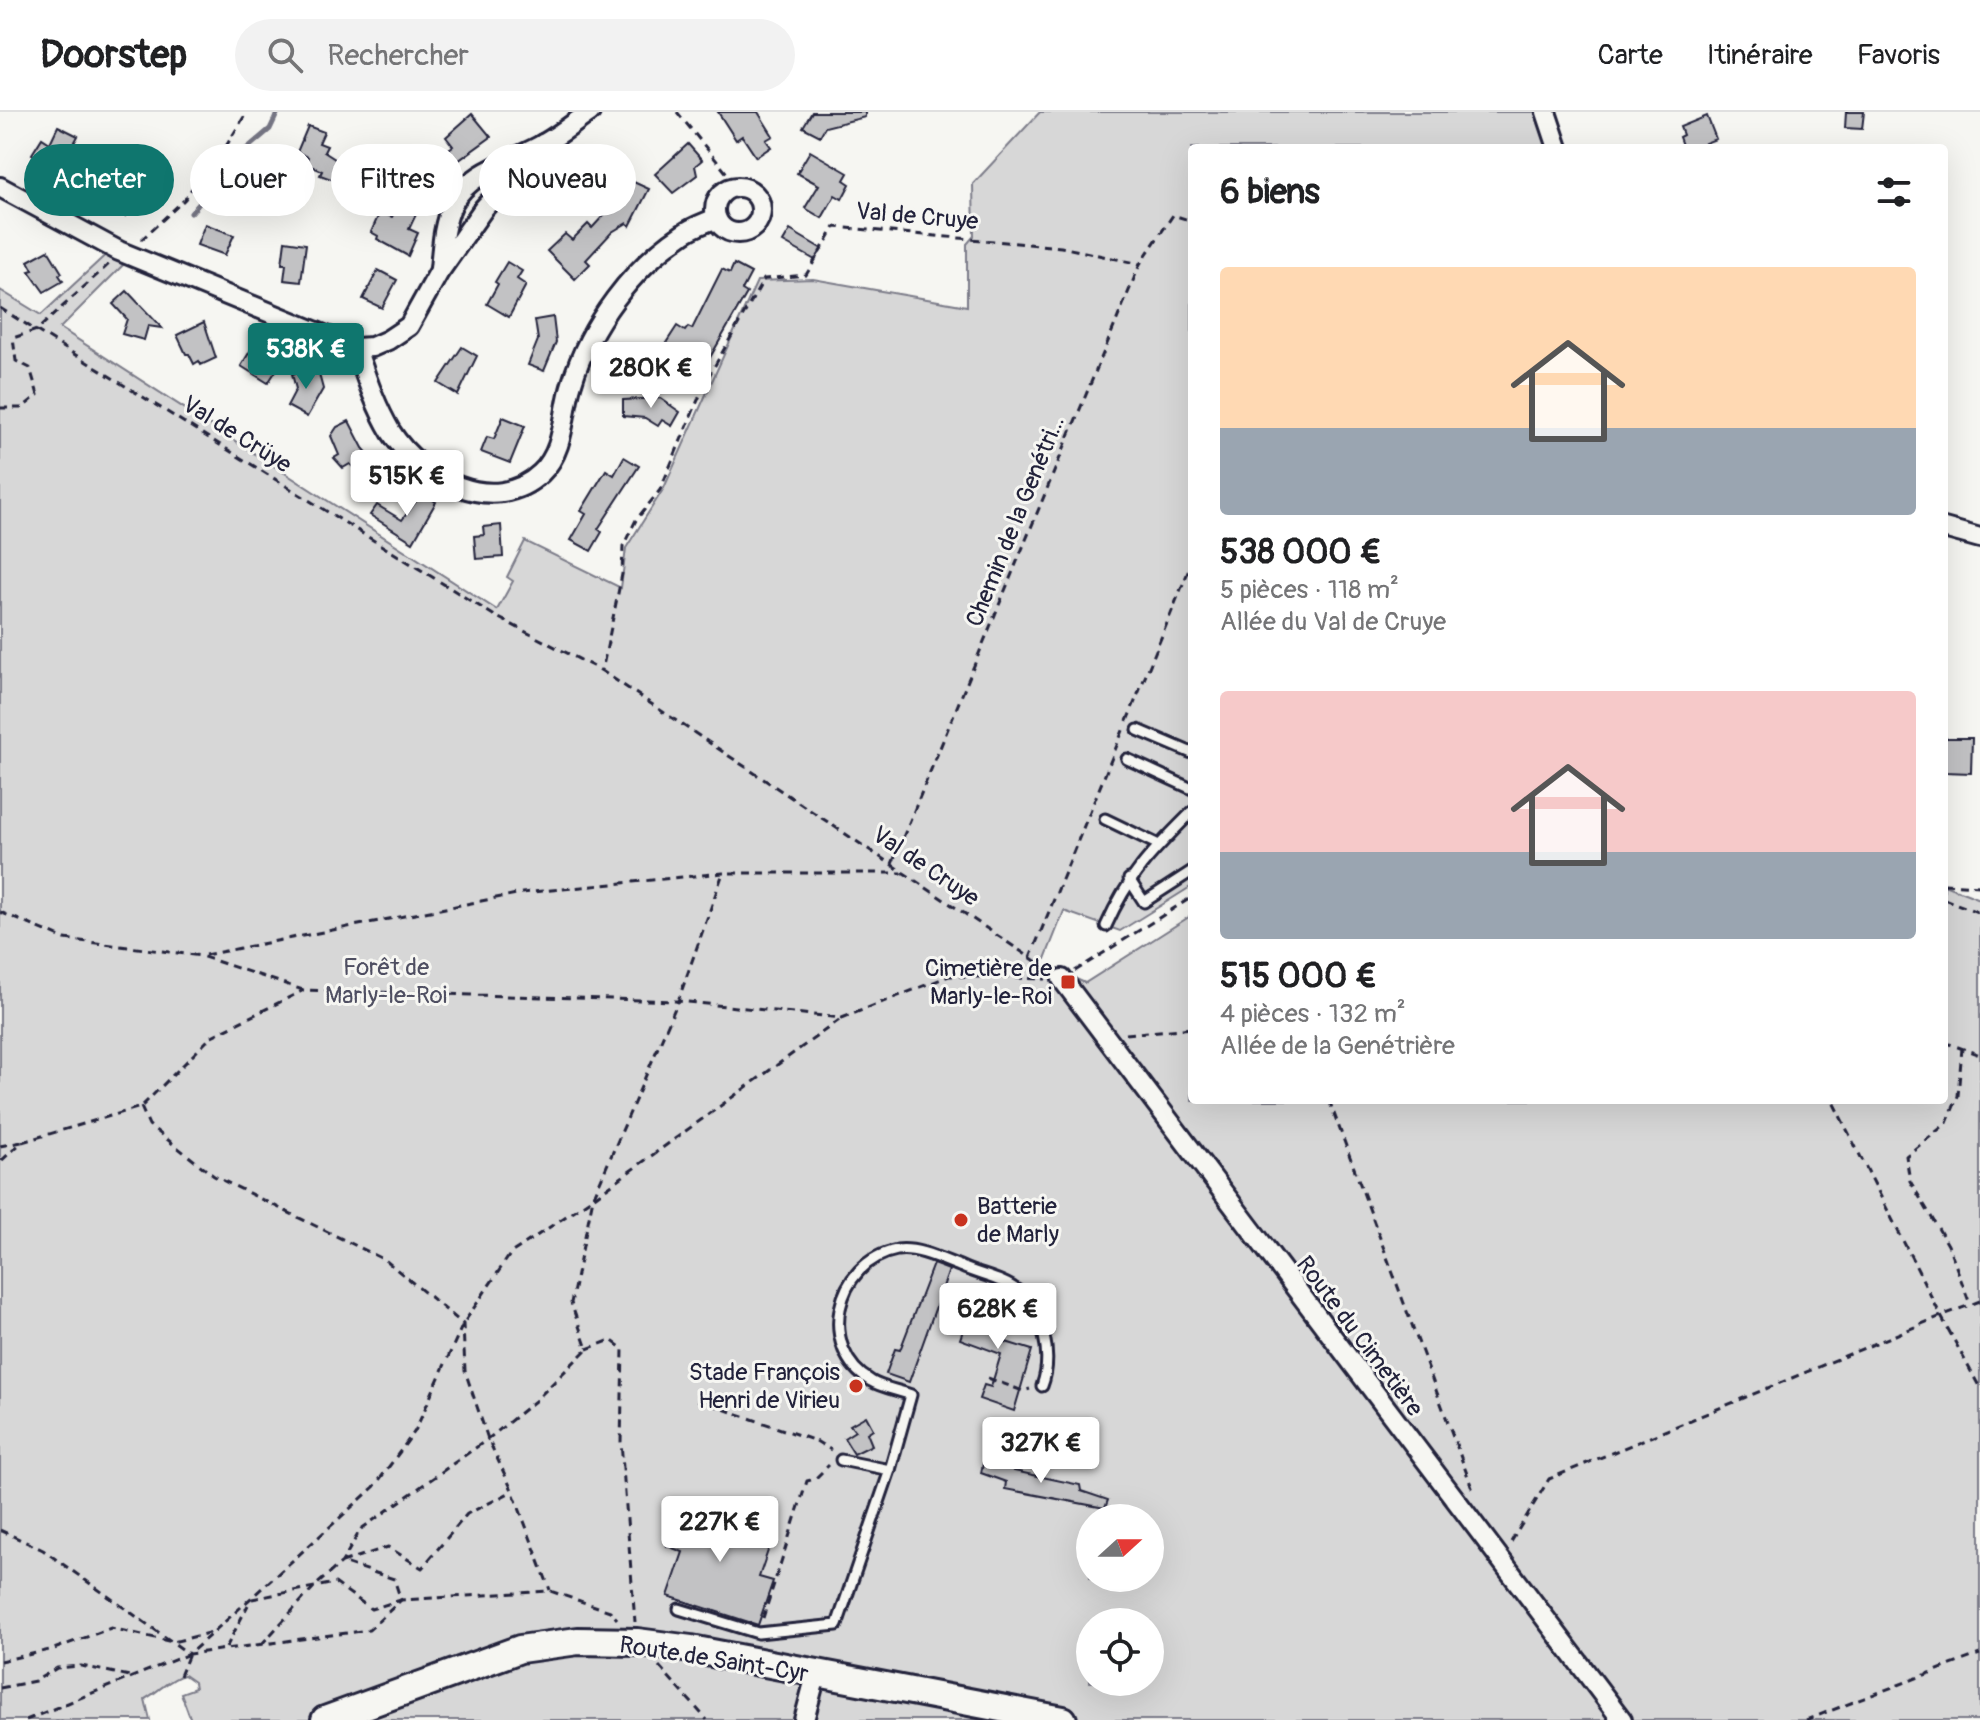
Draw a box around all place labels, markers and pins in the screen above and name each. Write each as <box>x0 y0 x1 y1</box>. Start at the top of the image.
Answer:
pin: 538K € <box>241 323 371 391</box>
pin: 280K € <box>586 342 716 410</box>
pin: 515K € <box>342 450 472 518</box>
place label: Cimetière de Marly-le-Roi <box>925 954 1052 1011</box>
marker: Cimetière de Marly-le-Roi <box>1059 973 1077 991</box>
place label: Batterie de Marly <box>977 1192 1059 1249</box>
marker: Batterie de Marly <box>952 1211 970 1229</box>
pin: 628K € <box>933 1283 1063 1351</box>
place label: Stade François Henri de Virieu <box>689 1358 840 1415</box>
marker: Stade François Henri de Virieu <box>847 1377 865 1395</box>
pin: 327K € <box>976 1417 1106 1485</box>
pin: 227K € <box>655 1496 785 1564</box>

